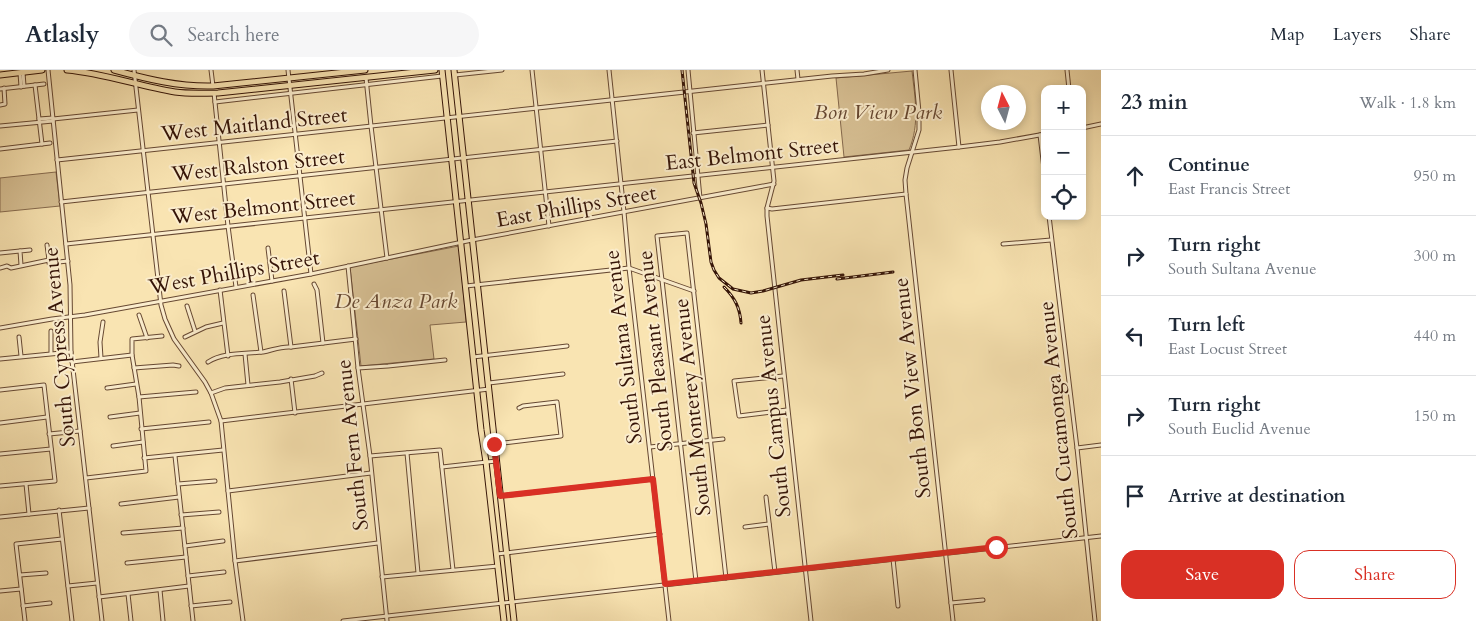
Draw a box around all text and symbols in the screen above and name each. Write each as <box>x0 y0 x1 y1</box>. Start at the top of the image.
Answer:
search box <box>129 12 479 57</box>
text: Atlasly <box>25 18 99 51</box>
icon: search <box>147 21 175 49</box>
text: Search here <box>187 22 280 48</box>
text: Map <box>1270 22 1305 47</box>
text: Layers <box>1333 22 1382 47</box>
text: Share <box>1410 22 1451 47</box>
north arrow <box>981 85 1026 130</box>
map controls <box>1041 85 1086 220</box>
button: + <box>1041 85 1086 130</box>
text: 23 min <box>1121 88 1188 117</box>
text: Walk · 1.8 km <box>1359 92 1456 114</box>
park label: Bon View Park <box>814 98 943 127</box>
street label: West Maitland Street <box>158 100 349 149</box>
button: − <box>1041 130 1086 175</box>
street label: East Belmont Street <box>664 131 841 178</box>
street label: West Ralston Street <box>169 142 347 189</box>
text: Continue <box>1168 152 1250 178</box>
icon: ahead <box>1121 162 1149 190</box>
text: 950 m <box>1414 165 1456 187</box>
button: locate <box>1041 175 1086 220</box>
street label: East Phillips Street <box>494 178 659 235</box>
text: East Francis Street <box>1168 178 1290 200</box>
street label: West Belmont Street <box>169 183 357 232</box>
text: Turn right <box>1168 232 1260 258</box>
icon: right <box>1121 242 1149 270</box>
street label: West Phillips Street <box>145 243 322 302</box>
text: 300 m <box>1414 245 1456 267</box>
street label: South Cypress Avenue <box>36 246 83 448</box>
street label: South Sultana Avenue <box>597 248 650 446</box>
street label: South Pleasant Avenue <box>631 249 680 453</box>
text: South Sultana Avenue <box>1168 258 1317 280</box>
street label: South Bon View Avenue <box>886 276 939 500</box>
park label: De Anza Park <box>335 287 458 316</box>
street label: South Monterey Avenue <box>667 297 718 517</box>
street label: South Cucamonga Avenue <box>1032 300 1085 540</box>
text: Turn left <box>1168 312 1245 338</box>
street label: South Campus Avenue <box>748 313 799 519</box>
icon: left <box>1121 322 1149 350</box>
text: 440 m <box>1414 325 1456 347</box>
text: East Locust Street <box>1168 338 1287 360</box>
street label: South Fern Avenue <box>329 358 376 532</box>
text: Turn right <box>1168 392 1260 418</box>
icon: right <box>1121 402 1149 430</box>
text: 150 m <box>1414 405 1456 427</box>
text: South Euclid Avenue <box>1168 418 1311 440</box>
route end <box>483 433 506 456</box>
icon: arrive <box>1121 482 1149 510</box>
text: Arrive at destination <box>1168 483 1345 509</box>
route start <box>985 536 1008 559</box>
button: Save <box>1121 550 1284 599</box>
button: Share <box>1294 550 1456 599</box>

